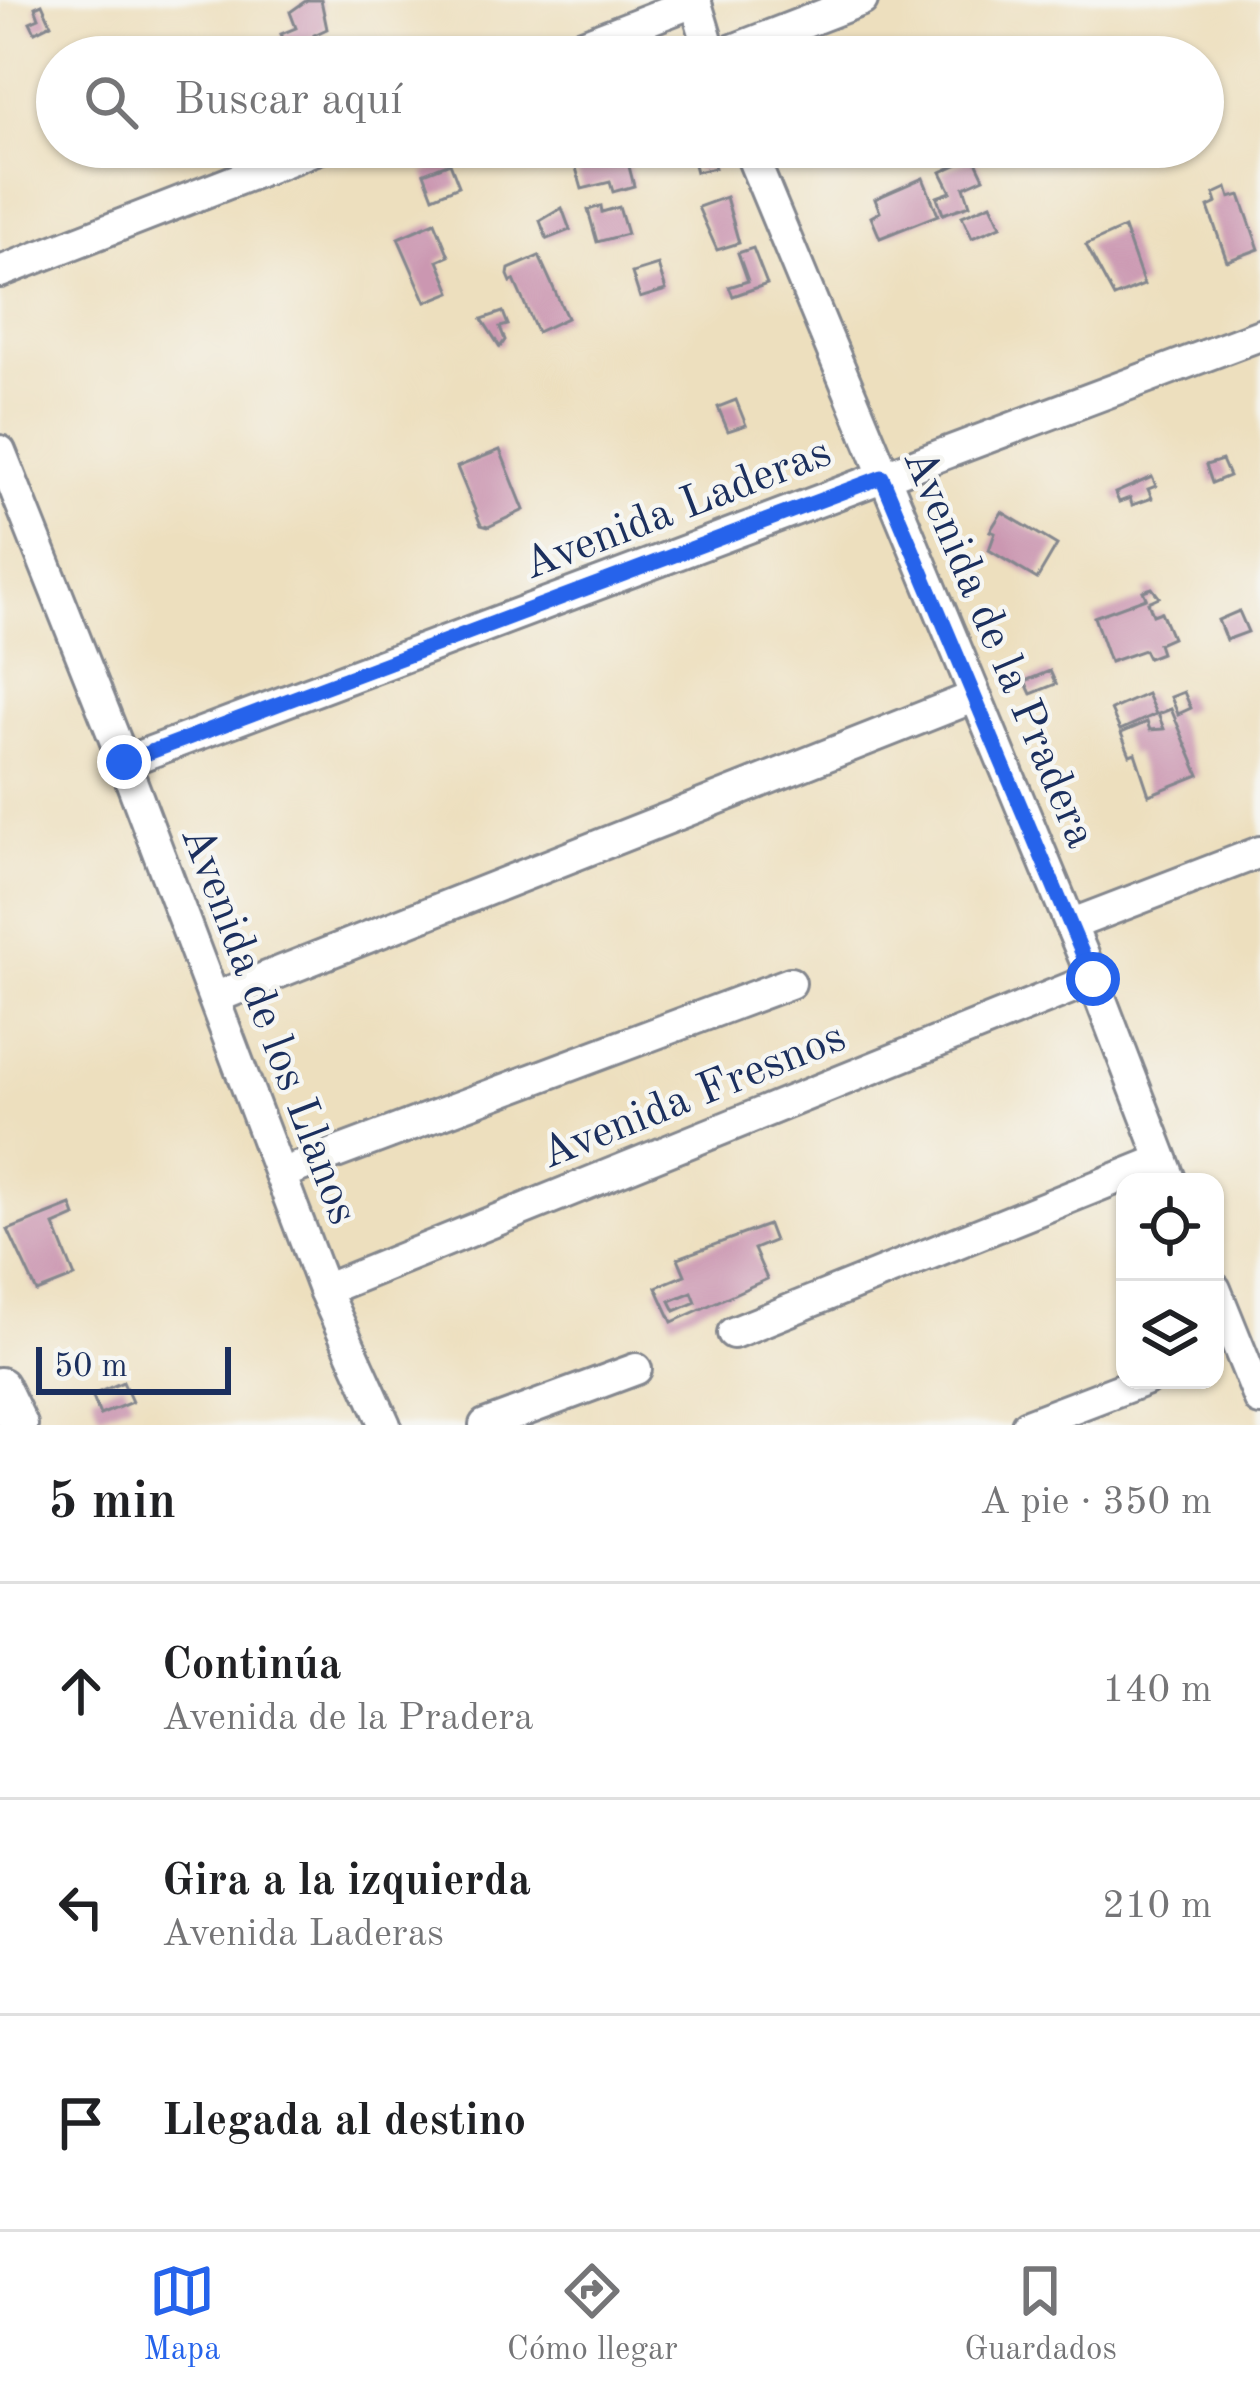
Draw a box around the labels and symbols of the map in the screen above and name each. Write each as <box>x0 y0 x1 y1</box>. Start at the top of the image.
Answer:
street label: Avenida Laderas <box>518 431 838 590</box>
street label: Avenida de la Pradera <box>893 443 1102 855</box>
route end <box>97 735 151 789</box>
street label: Avenida de los Llanos <box>171 820 365 1231</box>
route start <box>1066 952 1120 1006</box>
street label: Avenida Fresnos <box>535 1016 852 1179</box>
scale bar <box>36 1341 231 1394</box>

